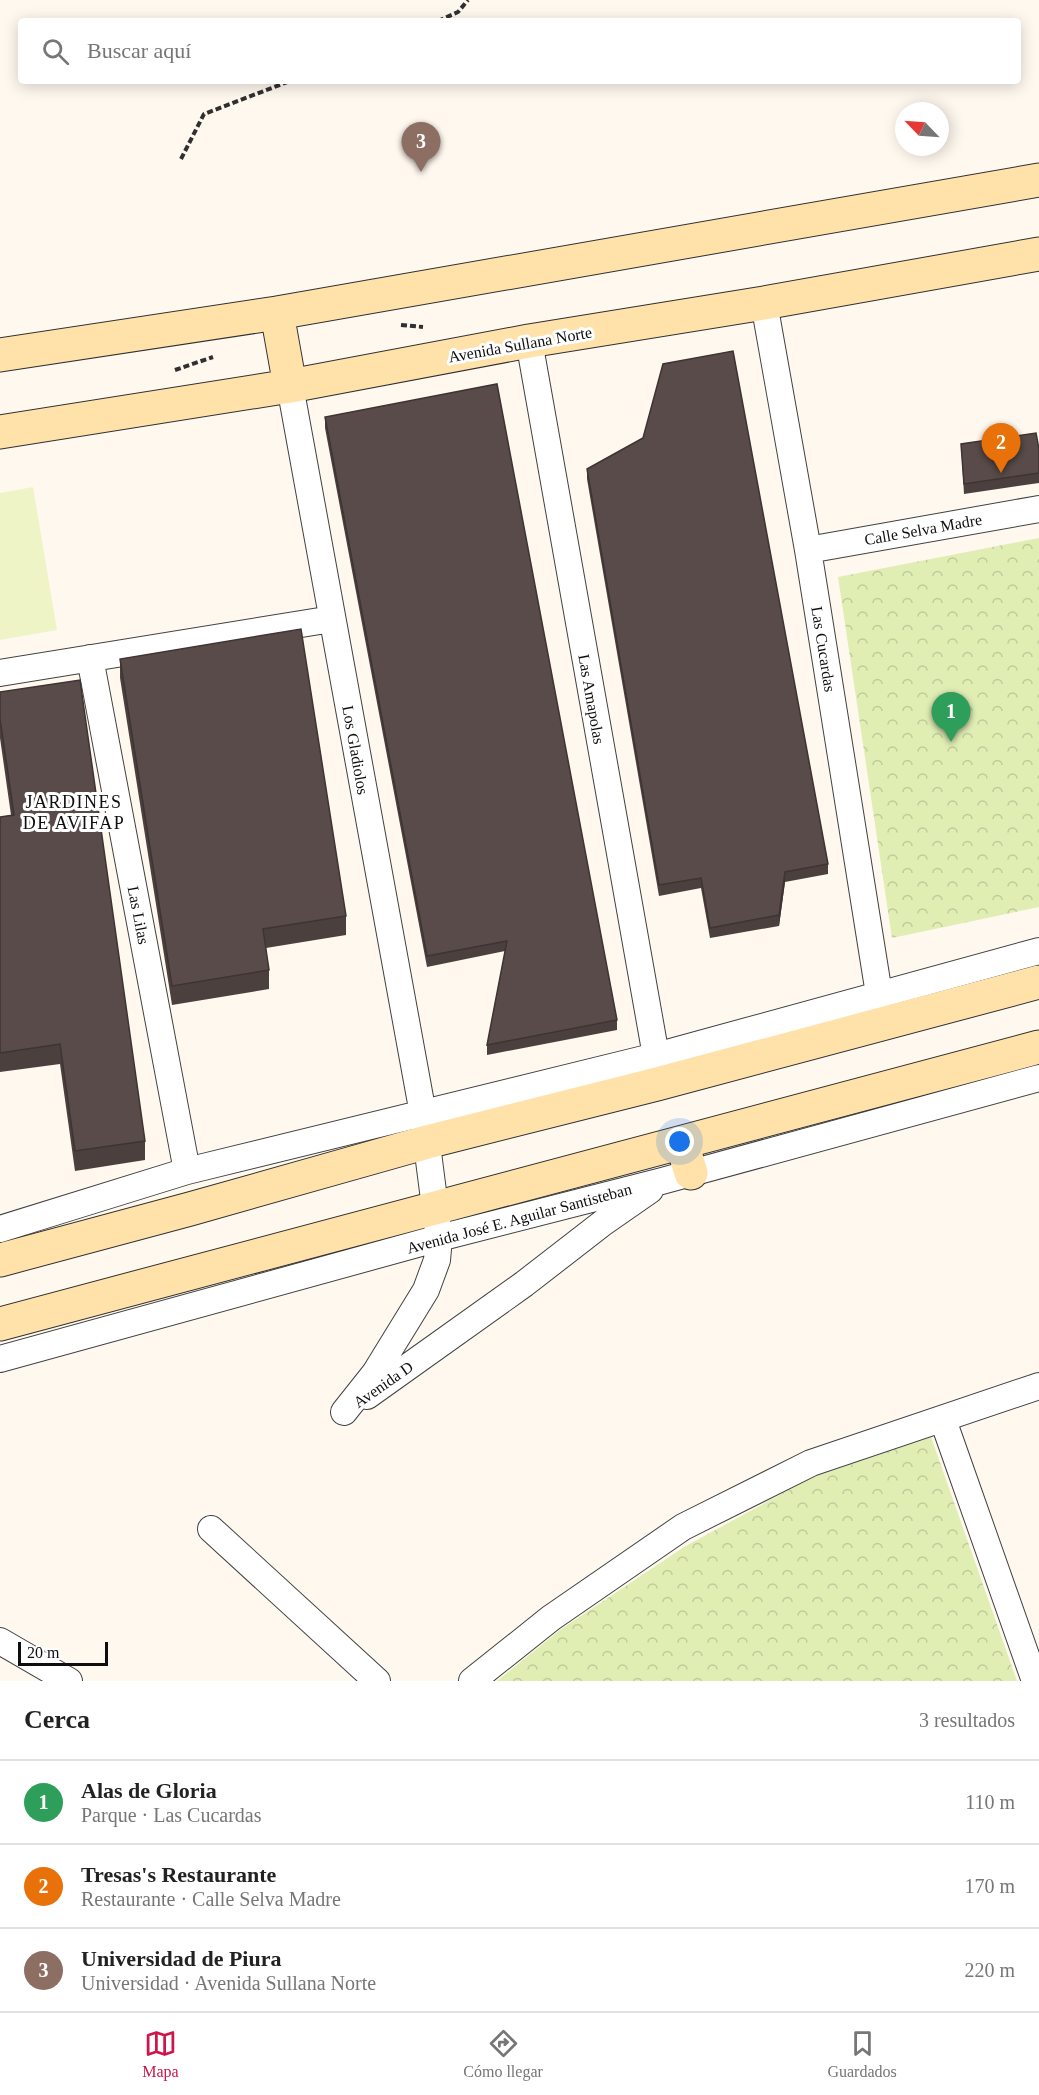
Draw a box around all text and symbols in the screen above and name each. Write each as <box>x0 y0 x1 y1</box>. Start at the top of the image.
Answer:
search box <box>18 18 1021 84</box>
icon: search <box>39 35 72 68</box>
text: Buscar aquí <box>87 38 191 63</box>
north arrow <box>895 102 949 156</box>
pin: 3 <box>402 122 440 172</box>
street label: Avenida Sullana Norte <box>447 323 593 365</box>
pin: 2 <box>982 424 1020 473</box>
street label: Calle Selva Madre <box>863 511 983 548</box>
street label: Las Cucardas <box>808 605 839 693</box>
street label: Las Amapolas <box>574 653 608 746</box>
pin: 1 <box>932 692 970 742</box>
street label: Los Gladiolos <box>339 704 372 796</box>
district label: JARDINES DE AVIFAP <box>23 792 125 833</box>
street label: Las Lilas <box>125 884 152 946</box>
your location <box>665 1127 694 1156</box>
street label: Avenida José E. Aguilar Santisteban <box>405 1180 634 1258</box>
street label: Avenida D <box>350 1358 416 1411</box>
scale bar <box>18 1639 108 1666</box>
text: 20 m <box>27 1644 59 1661</box>
text: Cerca <box>24 1705 90 1734</box>
text: 3 resultados <box>919 1709 1015 1731</box>
text: Alas de Gloria <box>81 1778 217 1803</box>
text: 1 <box>39 1791 49 1813</box>
text: 110 m <box>965 1791 1015 1813</box>
text: Parque · Las Cucardas <box>81 1804 262 1826</box>
text: Tresas's Restaurante <box>81 1862 276 1887</box>
text: 2 <box>39 1875 49 1897</box>
text: 170 m <box>964 1875 1015 1897</box>
text: Restaurante · Calle Selva Madre <box>81 1888 341 1910</box>
text: Universidad de Piura <box>81 1946 281 1971</box>
text: 3 <box>39 1959 49 1981</box>
text: 220 m <box>964 1959 1015 1981</box>
text: Universidad · Avenida Sullana Norte <box>81 1972 376 1994</box>
tab: Mapa <box>142 2027 179 2081</box>
tab: Cómo llegar <box>463 2027 543 2081</box>
tab: Guardados <box>827 2027 897 2081</box>

